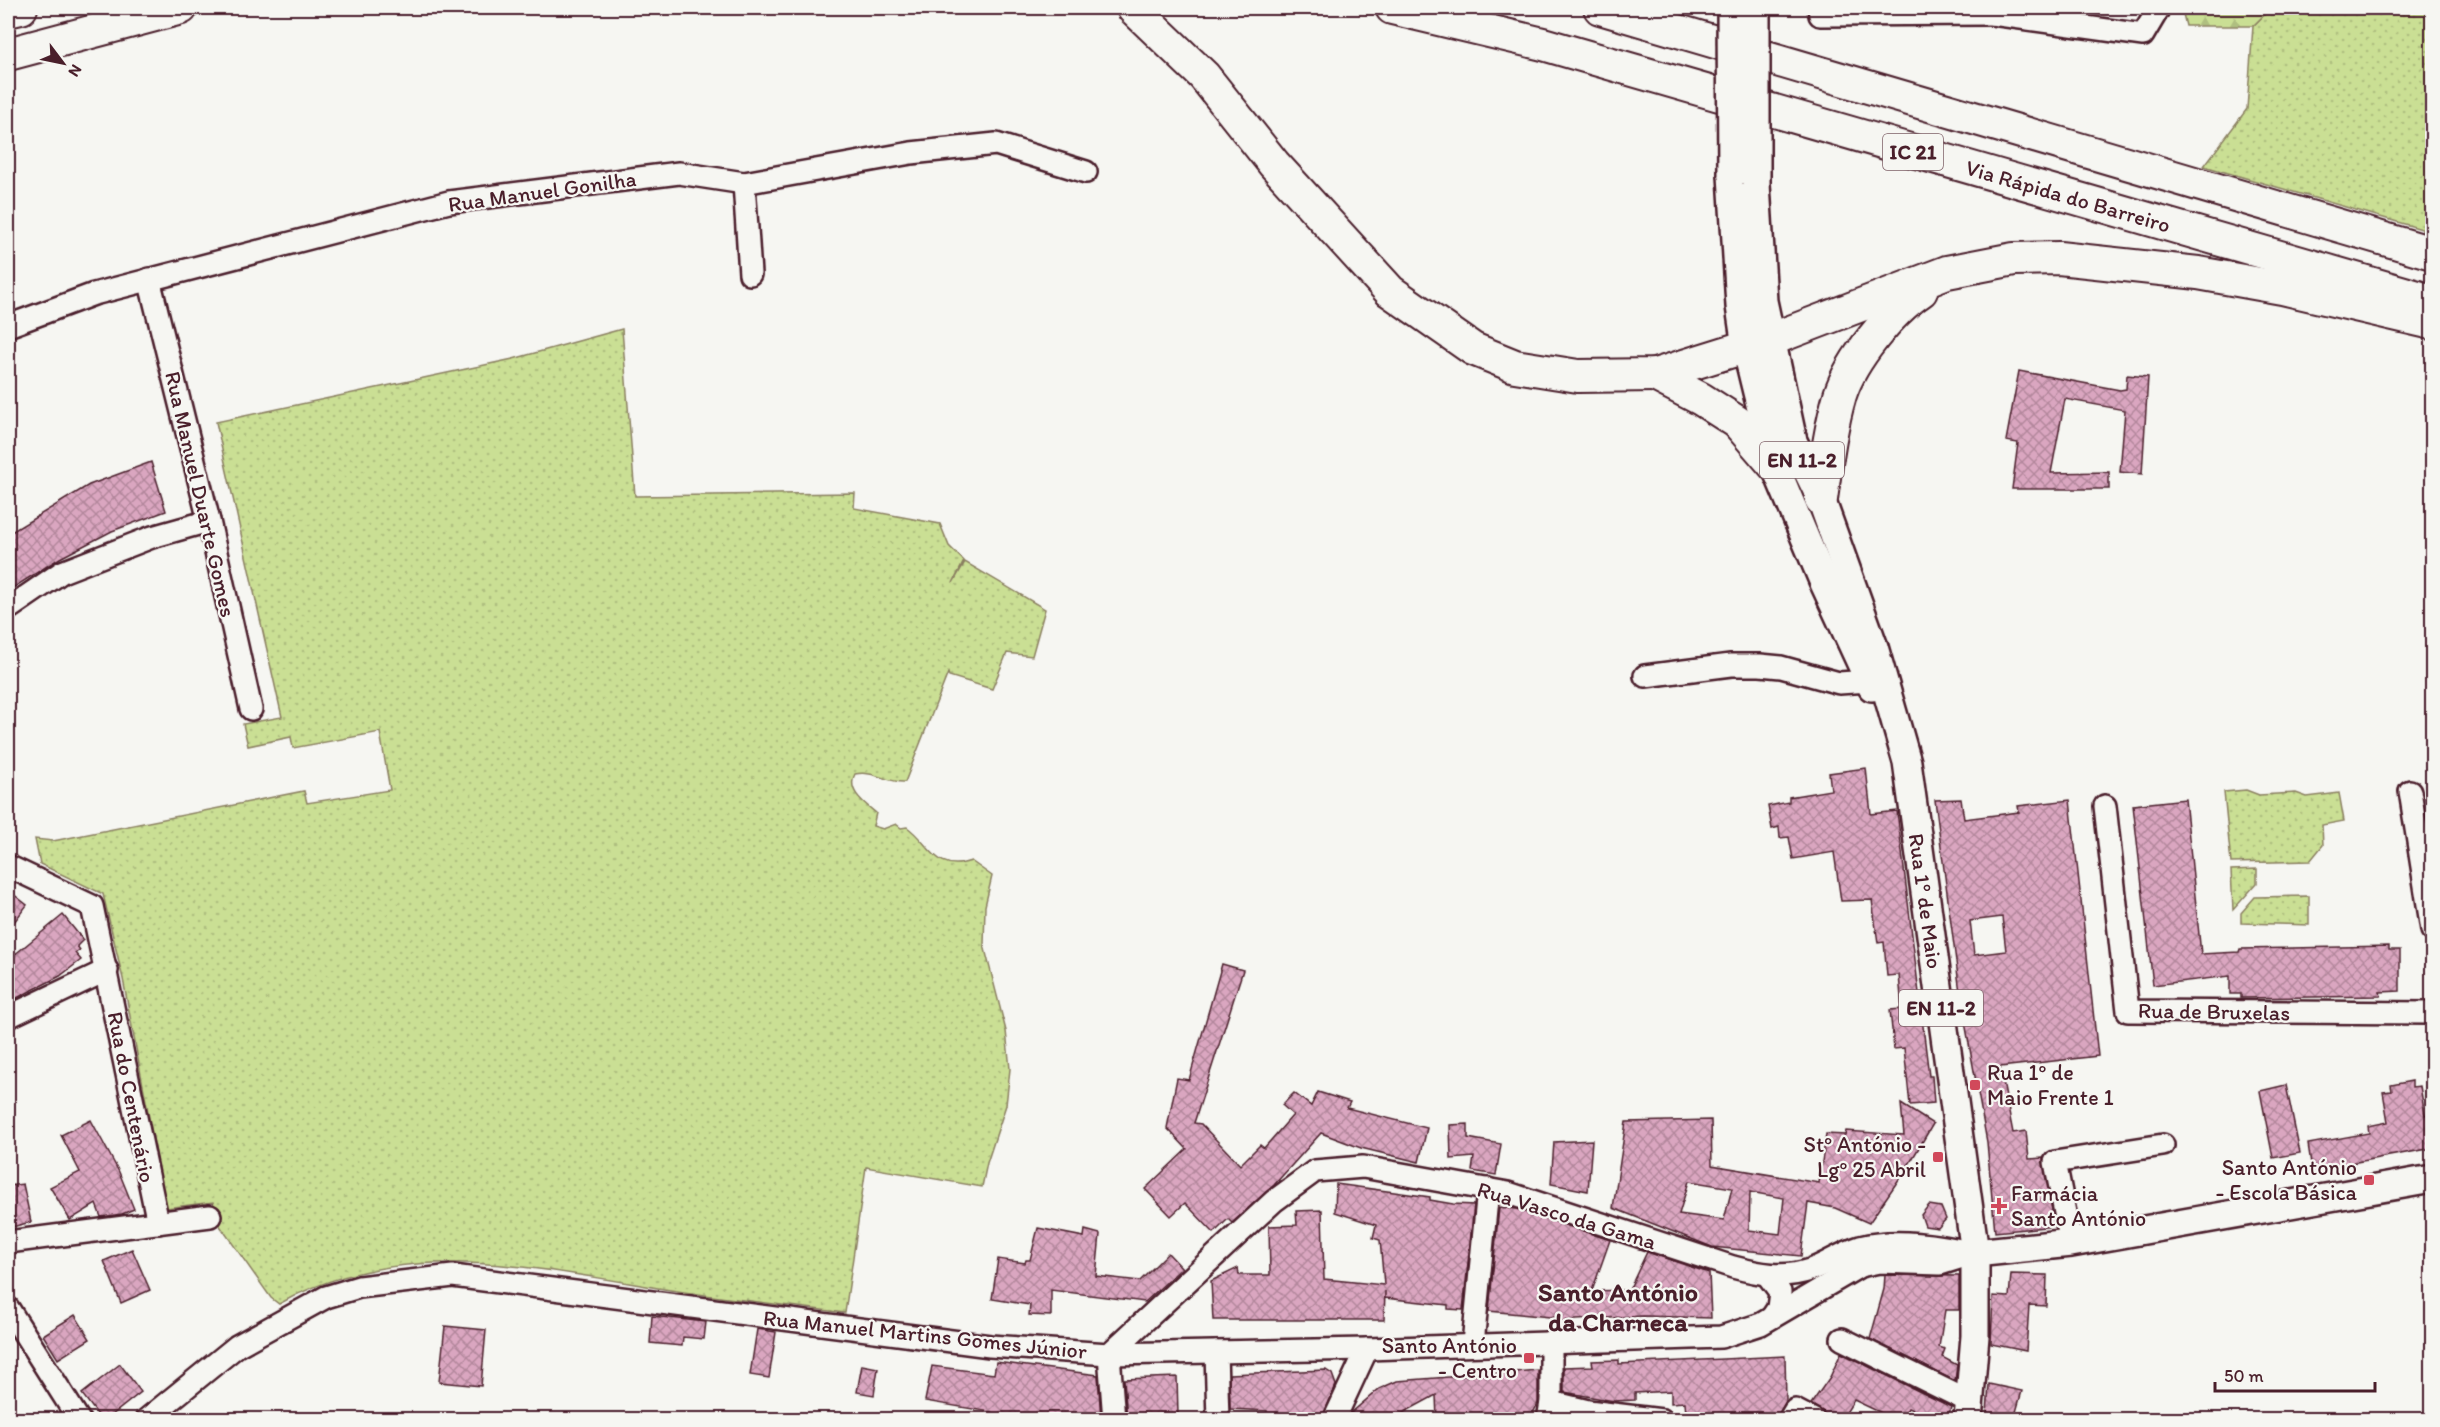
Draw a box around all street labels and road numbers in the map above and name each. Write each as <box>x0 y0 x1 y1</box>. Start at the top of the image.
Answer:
road number: IC 21 <box>1883 134 1943 170</box>
street label: Via Rápida do Barreiro <box>1963 154 2174 239</box>
street label: Rua Manuel Gonilha <box>446 165 638 218</box>
street label: Rua Manuel Duarte Gomes <box>159 368 242 620</box>
road number: EN 11-2 <box>1760 442 1844 478</box>
street label: Rua 1º de Maio <box>1903 832 1948 971</box>
road number: EN 11-2 <box>1899 990 1983 1026</box>
street label: Rua de Bruxelas <box>2138 997 2290 1026</box>
street label: Rua do Centenário <box>102 1009 161 1185</box>
street label: Rua Vasco da Gama <box>1474 1175 1660 1256</box>
street label: Rua Manuel Martins Gomes Júnior <box>762 1304 1088 1365</box>

